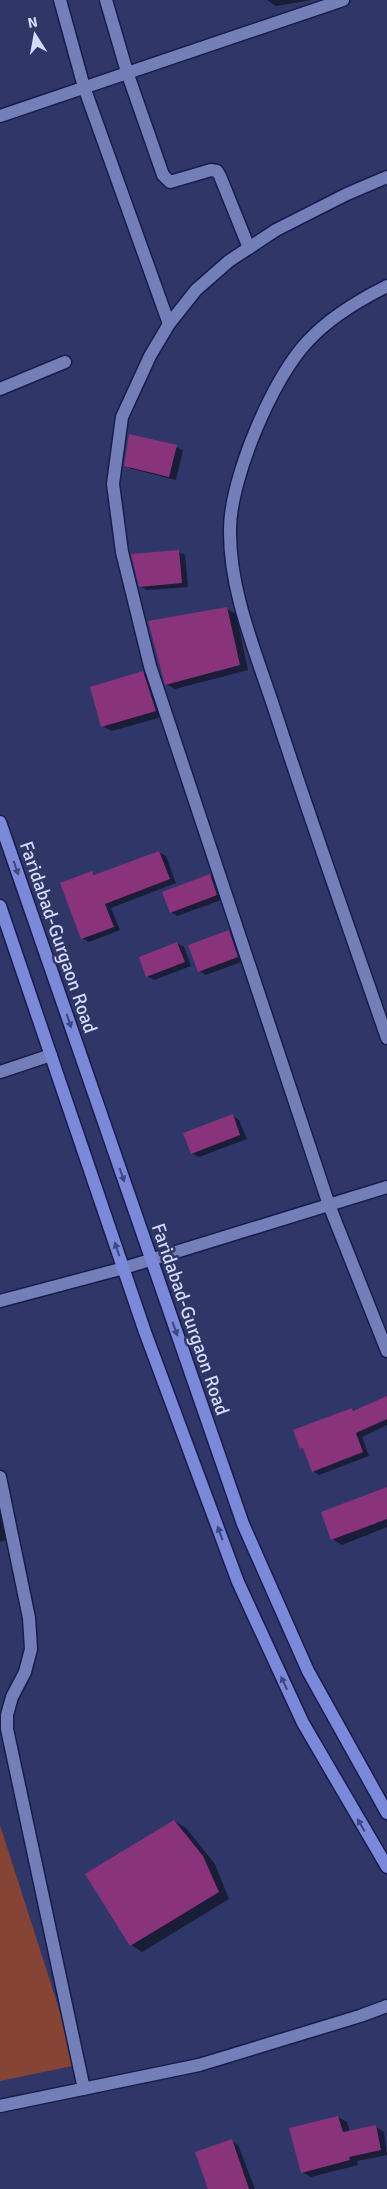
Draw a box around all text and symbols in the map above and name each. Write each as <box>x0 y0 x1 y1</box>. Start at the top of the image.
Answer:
north arrow <box>10 10 60 60</box>
text: N <box>26 13 39 32</box>
street label: Faridabad-Gurgaon Road <box>14 838 102 1036</box>
one-way arrow <box>13 860 20 875</box>
one-way arrow <box>66 1014 73 1029</box>
one-way arrow <box>118 1168 126 1183</box>
street label: Faridabad-Gurgaon Road <box>146 1220 234 1418</box>
one-way arrow <box>113 1241 121 1256</box>
one-way arrow <box>172 1321 179 1336</box>
one-way arrow <box>216 1526 223 1541</box>
one-way arrow <box>280 1675 289 1690</box>
one-way arrow <box>357 1819 366 1832</box>

